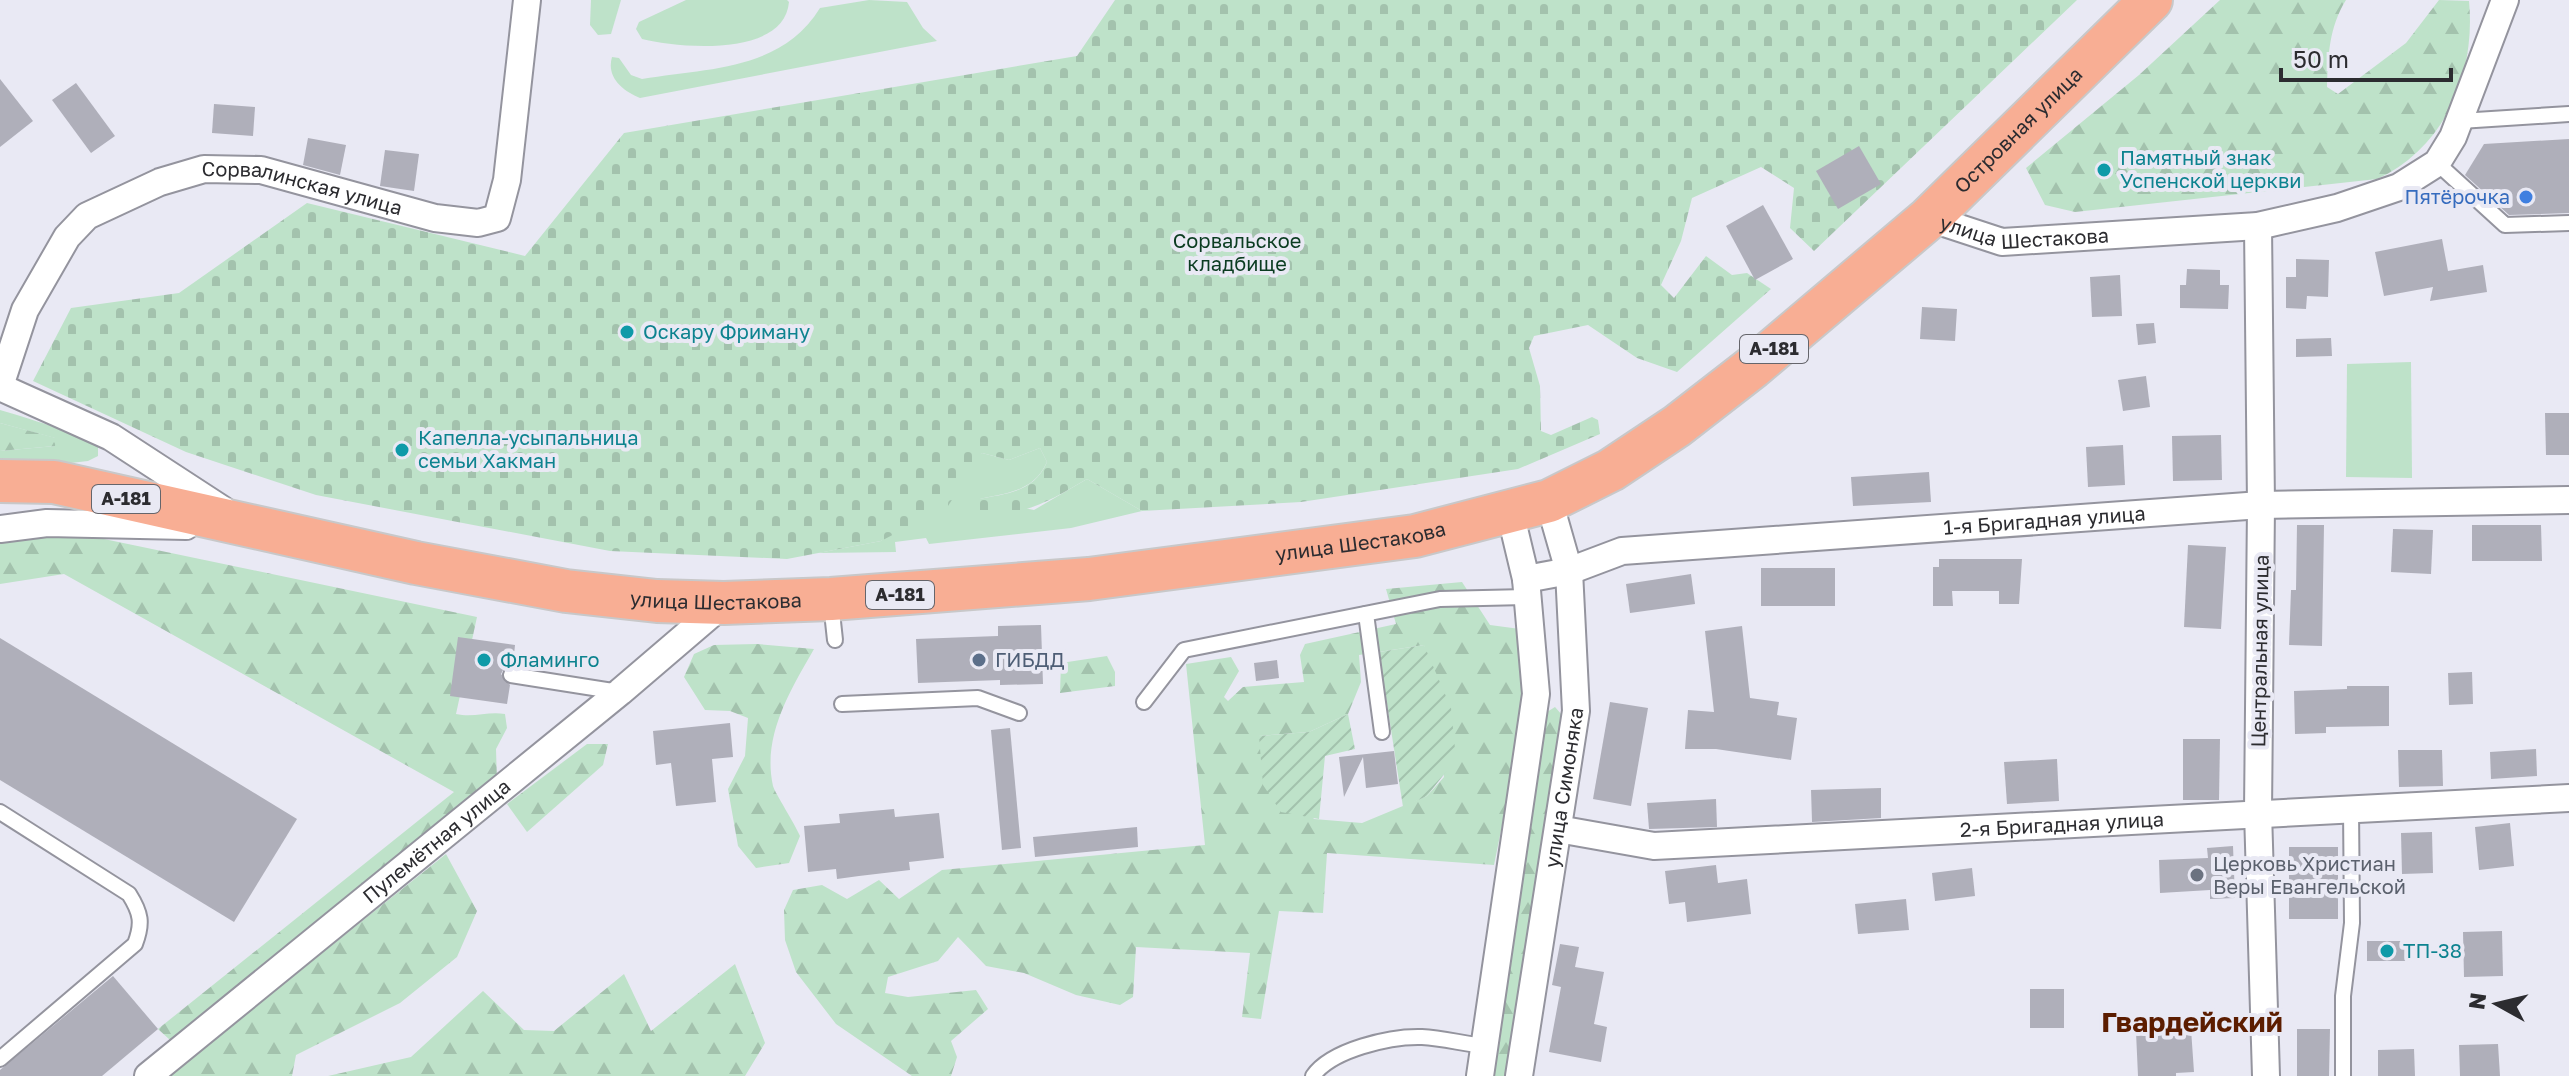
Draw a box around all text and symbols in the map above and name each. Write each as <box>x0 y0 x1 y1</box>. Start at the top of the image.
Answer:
scale bar <box>2281 32 2451 82</box>
text: 50 m <box>2293 44 2349 73</box>
street label: Островная улица <box>1949 62 2087 198</box>
place label: Памятный знак Успенской церкви <box>2120 145 2301 192</box>
street label: Сорвалинская улица <box>202 156 405 219</box>
marker: Памятный знак Успенской церкви <box>2095 161 2113 179</box>
place label: Пятёрочка <box>2404 184 2510 208</box>
marker: Пятёрочка <box>2517 188 2535 206</box>
street label: улица Шестакова <box>1937 209 2110 253</box>
park label: Сорвальское кладбище <box>1173 228 1301 275</box>
place label: Оскару Фриману <box>643 319 810 343</box>
marker: Оскару Фриману <box>618 323 636 341</box>
road number: А-181 <box>1740 335 1808 363</box>
place label: Капелла-усыпальница семьи Хакман <box>418 425 639 472</box>
marker: Капелла-усыпальница семьи Хакман <box>393 441 411 459</box>
road number: А-181 <box>92 485 160 513</box>
street label: 1-я Бригадная улица <box>1943 500 2146 539</box>
street label: улица Шестакова <box>1274 516 1448 565</box>
street label: Центральная улица <box>2245 554 2273 748</box>
road number: А-181 <box>866 581 934 609</box>
street label: улица Шестакова <box>629 585 802 614</box>
place label: Фламинго <box>500 647 599 671</box>
place label: ГИБДД <box>995 647 1065 671</box>
marker: Фламинго <box>475 651 493 669</box>
marker: ГИБДД <box>970 651 988 669</box>
street label: улица Симоняка <box>1539 705 1587 869</box>
street label: Пулемётная улица <box>357 773 515 908</box>
street label: 2-я Бригадная улица <box>1959 806 2165 841</box>
place label: Церковь Христиан Веры Евангельской <box>2213 851 2406 898</box>
marker: Церковь Христиан Веры Евангельской <box>2188 866 2206 884</box>
place label: ТП-38 <box>2403 938 2462 962</box>
marker: ТП-38 <box>2378 942 2396 960</box>
north arrow <box>2457 964 2537 1044</box>
text: N <box>2462 991 2491 1011</box>
district label: Гвардейский <box>2101 1005 2283 1038</box>

